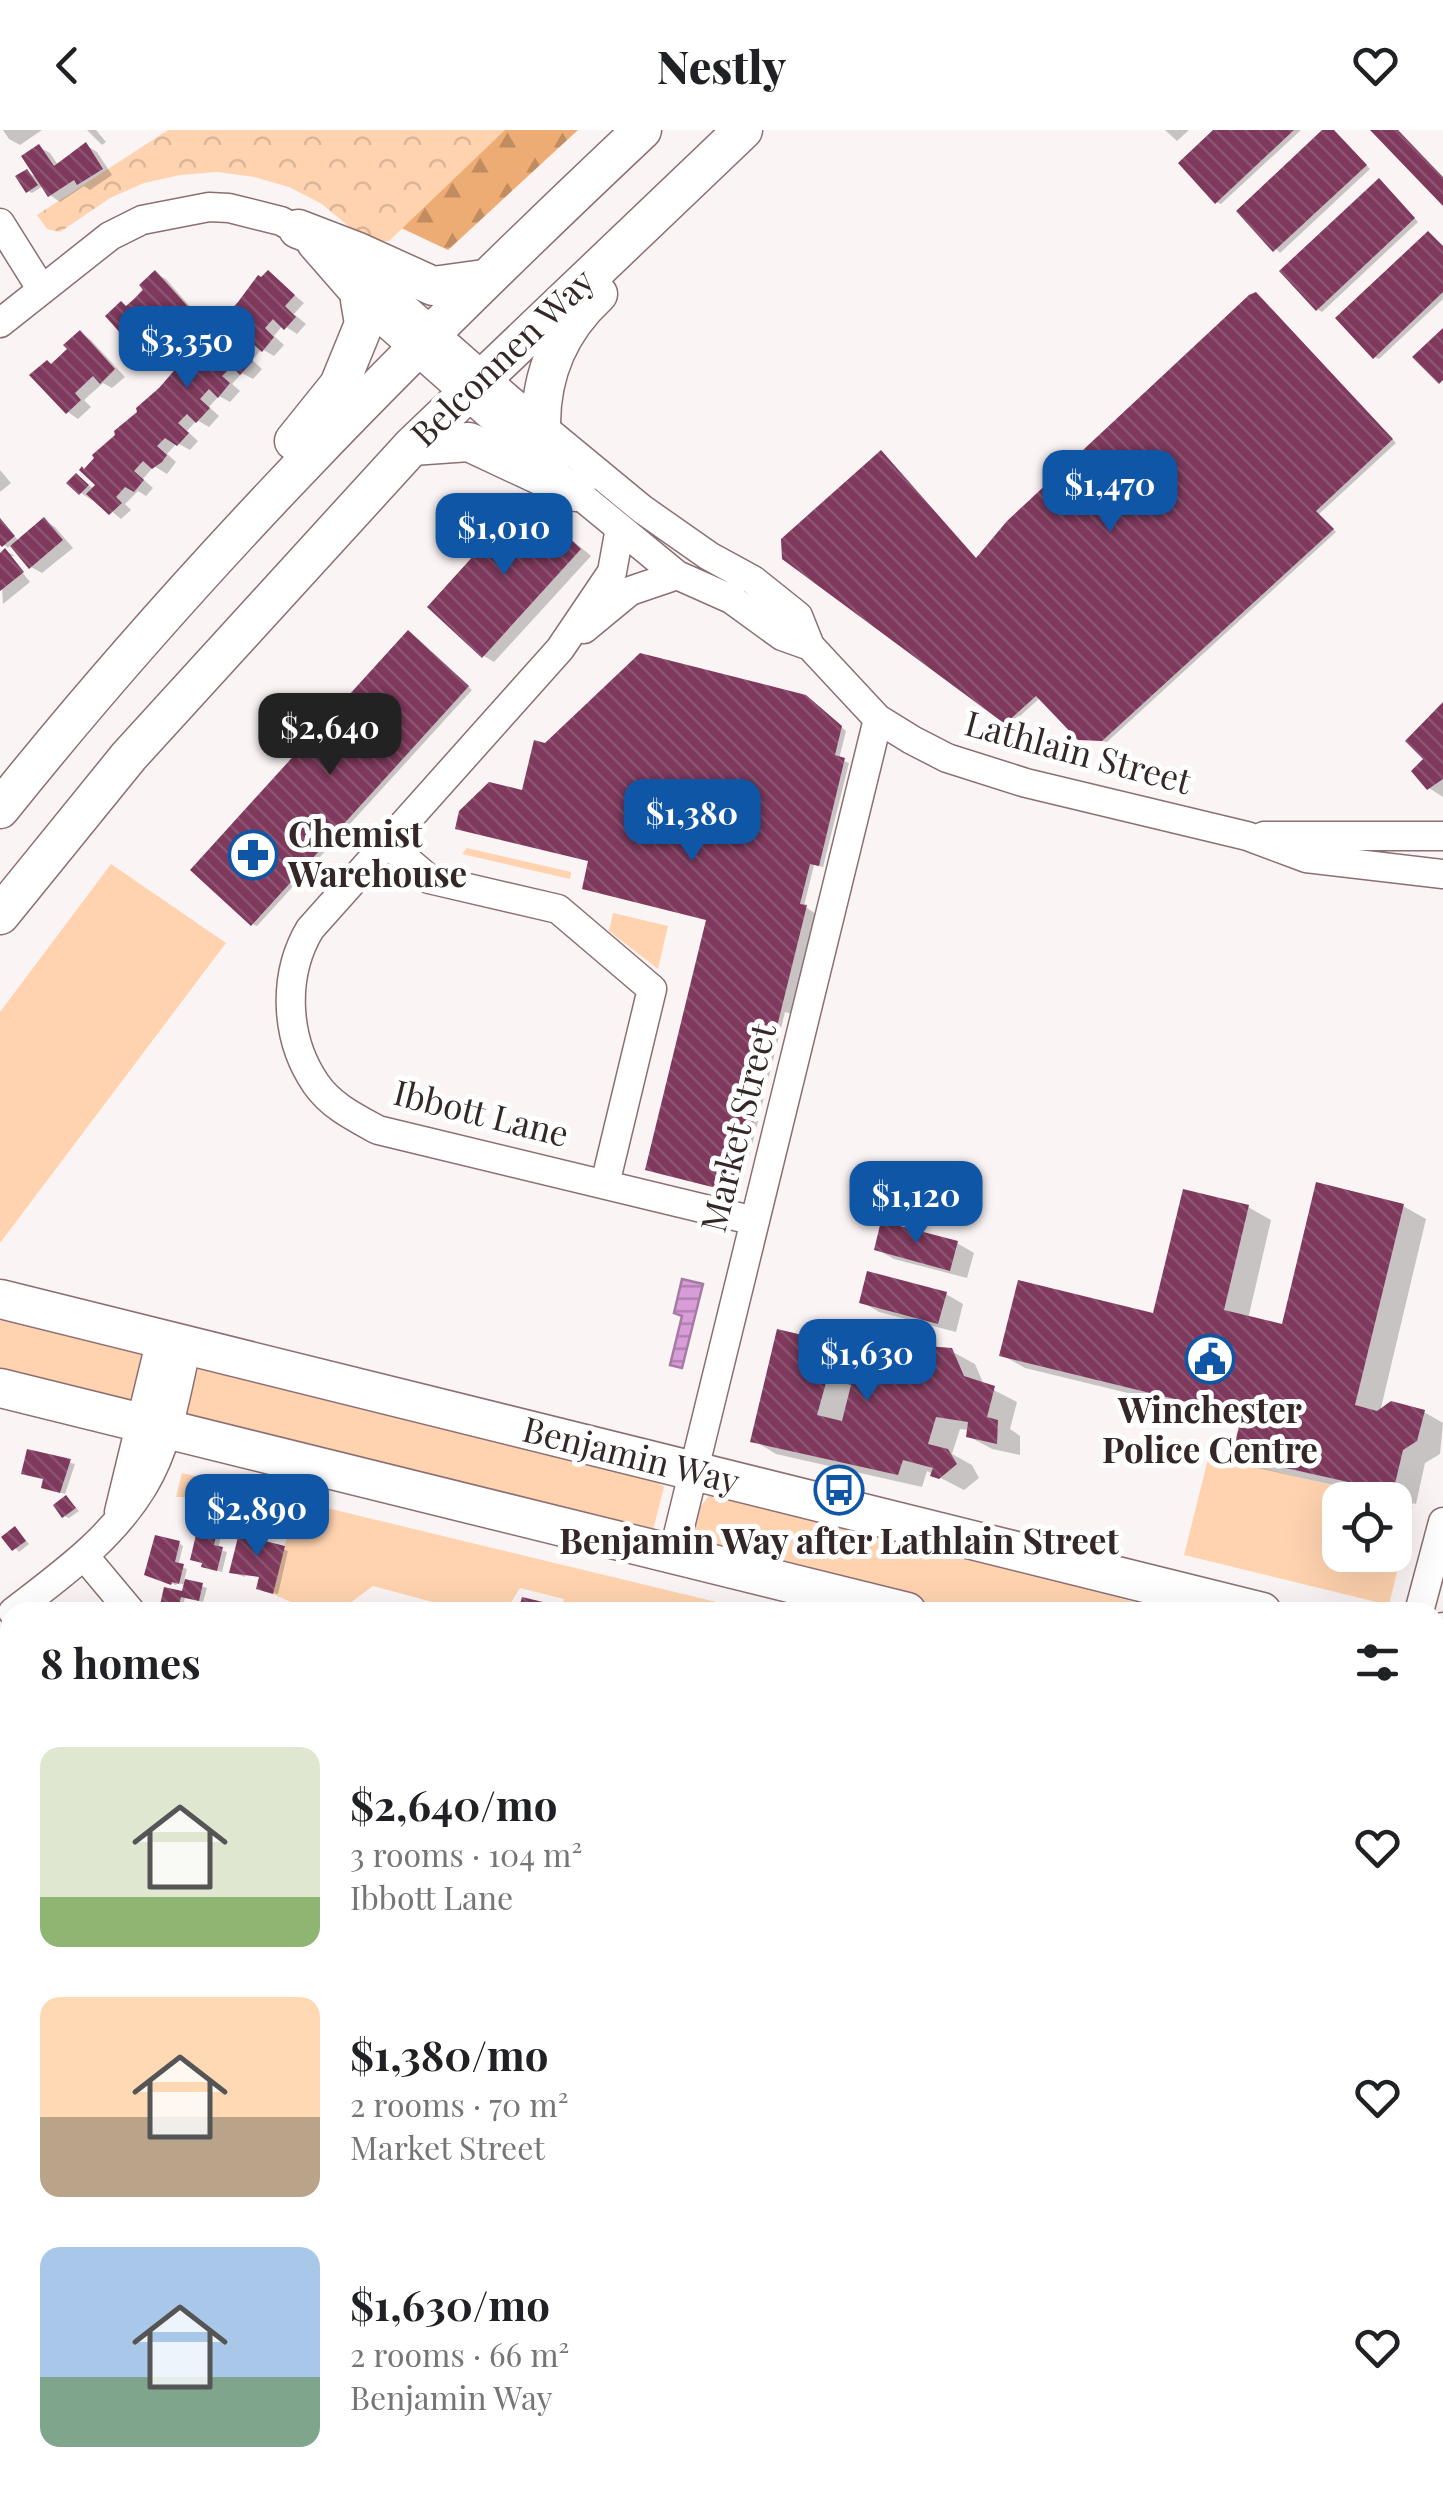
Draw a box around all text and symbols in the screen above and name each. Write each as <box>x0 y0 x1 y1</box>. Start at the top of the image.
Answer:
text: Nestly <box>657 35 786 95</box>
icon: back <box>40 38 95 93</box>
icon: heart <box>1348 38 1403 93</box>
street label: Belconnen Way <box>399 256 603 456</box>
pin: $3,350 <box>106 306 268 391</box>
text: $3,350 <box>141 317 233 360</box>
pin: $1,470 <box>1029 450 1191 535</box>
text: $1,470 <box>1064 461 1156 504</box>
pin: $1,010 <box>423 493 585 578</box>
text: $1,010 <box>458 504 550 547</box>
pin: $2,640 <box>249 693 411 778</box>
street label: Lathlain Street <box>960 698 1197 803</box>
text: $2,640 <box>280 704 380 747</box>
pin: $1,380 <box>611 779 773 864</box>
text: $1,380 <box>646 790 738 833</box>
place label: Chemist Warehouse <box>287 809 467 896</box>
pharmacy icon: Chemist Warehouse <box>227 829 279 881</box>
street label: Market Street <box>688 1018 785 1236</box>
street label: Ibbott Lane <box>389 1067 574 1156</box>
pin: $1,120 <box>835 1161 997 1246</box>
text: $1,120 <box>872 1172 960 1215</box>
pin: $1,630 <box>786 1319 948 1404</box>
text: $1,630 <box>820 1330 914 1373</box>
public building icon: Winchester Police Centre <box>1184 1333 1236 1385</box>
place label: Winchester Police Centre <box>1102 1385 1318 1472</box>
street label: Benjamin Way <box>518 1404 745 1503</box>
bus stop icon: Benjamin Way after Lathlain Street <box>813 1464 865 1516</box>
pin: $2,890 <box>176 1474 338 1559</box>
map controls <box>1322 1482 1412 1572</box>
button: locate <box>1322 1482 1412 1572</box>
text: $2,890 <box>207 1485 307 1528</box>
place label: Benjamin Way after Lathlain Street <box>559 1516 1119 1563</box>
text: 8 homes <box>40 1634 201 1690</box>
icon: filters <box>1350 1635 1405 1690</box>
text: $2,640/mo <box>350 1776 557 1832</box>
icon: home <box>120 1787 240 1907</box>
icon: heart <box>1350 1820 1405 1875</box>
text: 3 rooms · 104 m² <box>350 1832 582 1875</box>
text: Ibbott Lane <box>350 1875 513 1918</box>
text: $1,380/mo <box>350 2026 549 2082</box>
icon: home <box>120 2037 240 2157</box>
icon: heart <box>1350 2070 1405 2125</box>
text: 2 rooms · 70 m² <box>350 2082 568 2125</box>
text: Market Street <box>350 2125 545 2168</box>
text: $1,630/mo <box>350 2276 550 2332</box>
icon: home <box>120 2287 240 2407</box>
icon: heart <box>1350 2320 1405 2375</box>
text: 2 rooms · 66 m² <box>350 2332 569 2375</box>
text: Benjamin Way <box>350 2375 553 2418</box>

